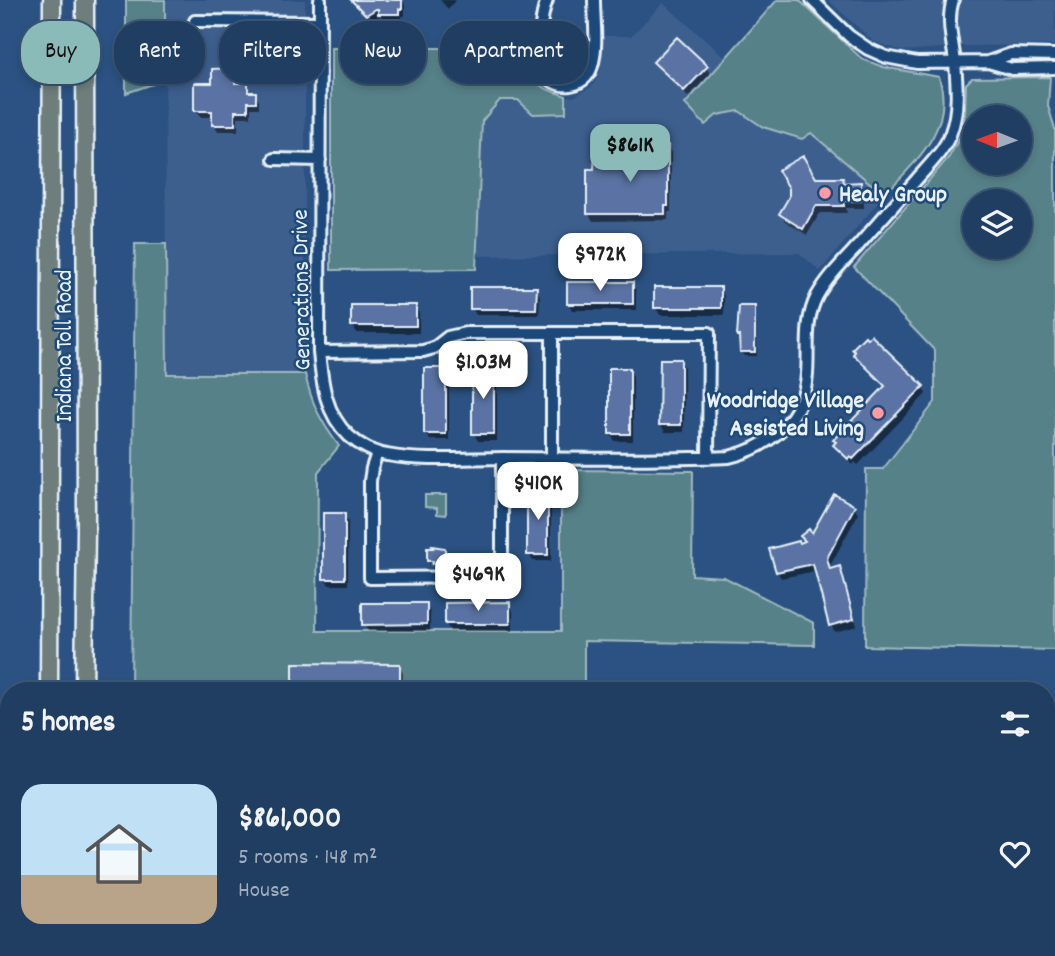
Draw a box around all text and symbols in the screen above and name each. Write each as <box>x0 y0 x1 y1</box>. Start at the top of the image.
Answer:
chip: Buy <box>21 21 100 84</box>
chip: Rent <box>114 21 205 84</box>
chip: Filters <box>219 21 326 84</box>
chip: New <box>340 21 426 84</box>
chip: Apartment <box>440 21 588 84</box>
north arrow <box>962 105 1032 175</box>
map controls <box>962 105 1032 259</box>
pin: $861K <box>581 124 679 184</box>
text: $861K <box>606 130 654 163</box>
place label: Healy Group <box>839 179 947 213</box>
marker: Healy Group <box>817 185 833 201</box>
button: layers <box>962 189 1032 259</box>
street label: Generations Drive <box>285 209 321 371</box>
pin: $972K <box>551 233 649 293</box>
text: $972K <box>574 239 626 272</box>
street label: Indiana Toll Road <box>49 269 83 423</box>
pin: $1.03M <box>426 342 540 401</box>
text: $1.03M <box>455 347 511 380</box>
place label: Woodridge Village Assisted Living <box>707 385 864 447</box>
marker: Woodridge Village Assisted Living <box>870 405 886 421</box>
pin: $410K <box>489 462 587 522</box>
text: $410K <box>513 468 563 501</box>
pin: $469K <box>429 554 527 613</box>
text: $469K <box>451 559 505 592</box>
text: 5 homes <box>21 703 115 746</box>
icon: filters <box>996 705 1034 743</box>
text: $861,000 <box>238 799 341 842</box>
icon: home <box>77 812 161 896</box>
icon: heart <box>996 835 1034 873</box>
text: 5 rooms · 148 m² <box>238 842 377 875</box>
text: House <box>238 875 290 908</box>

